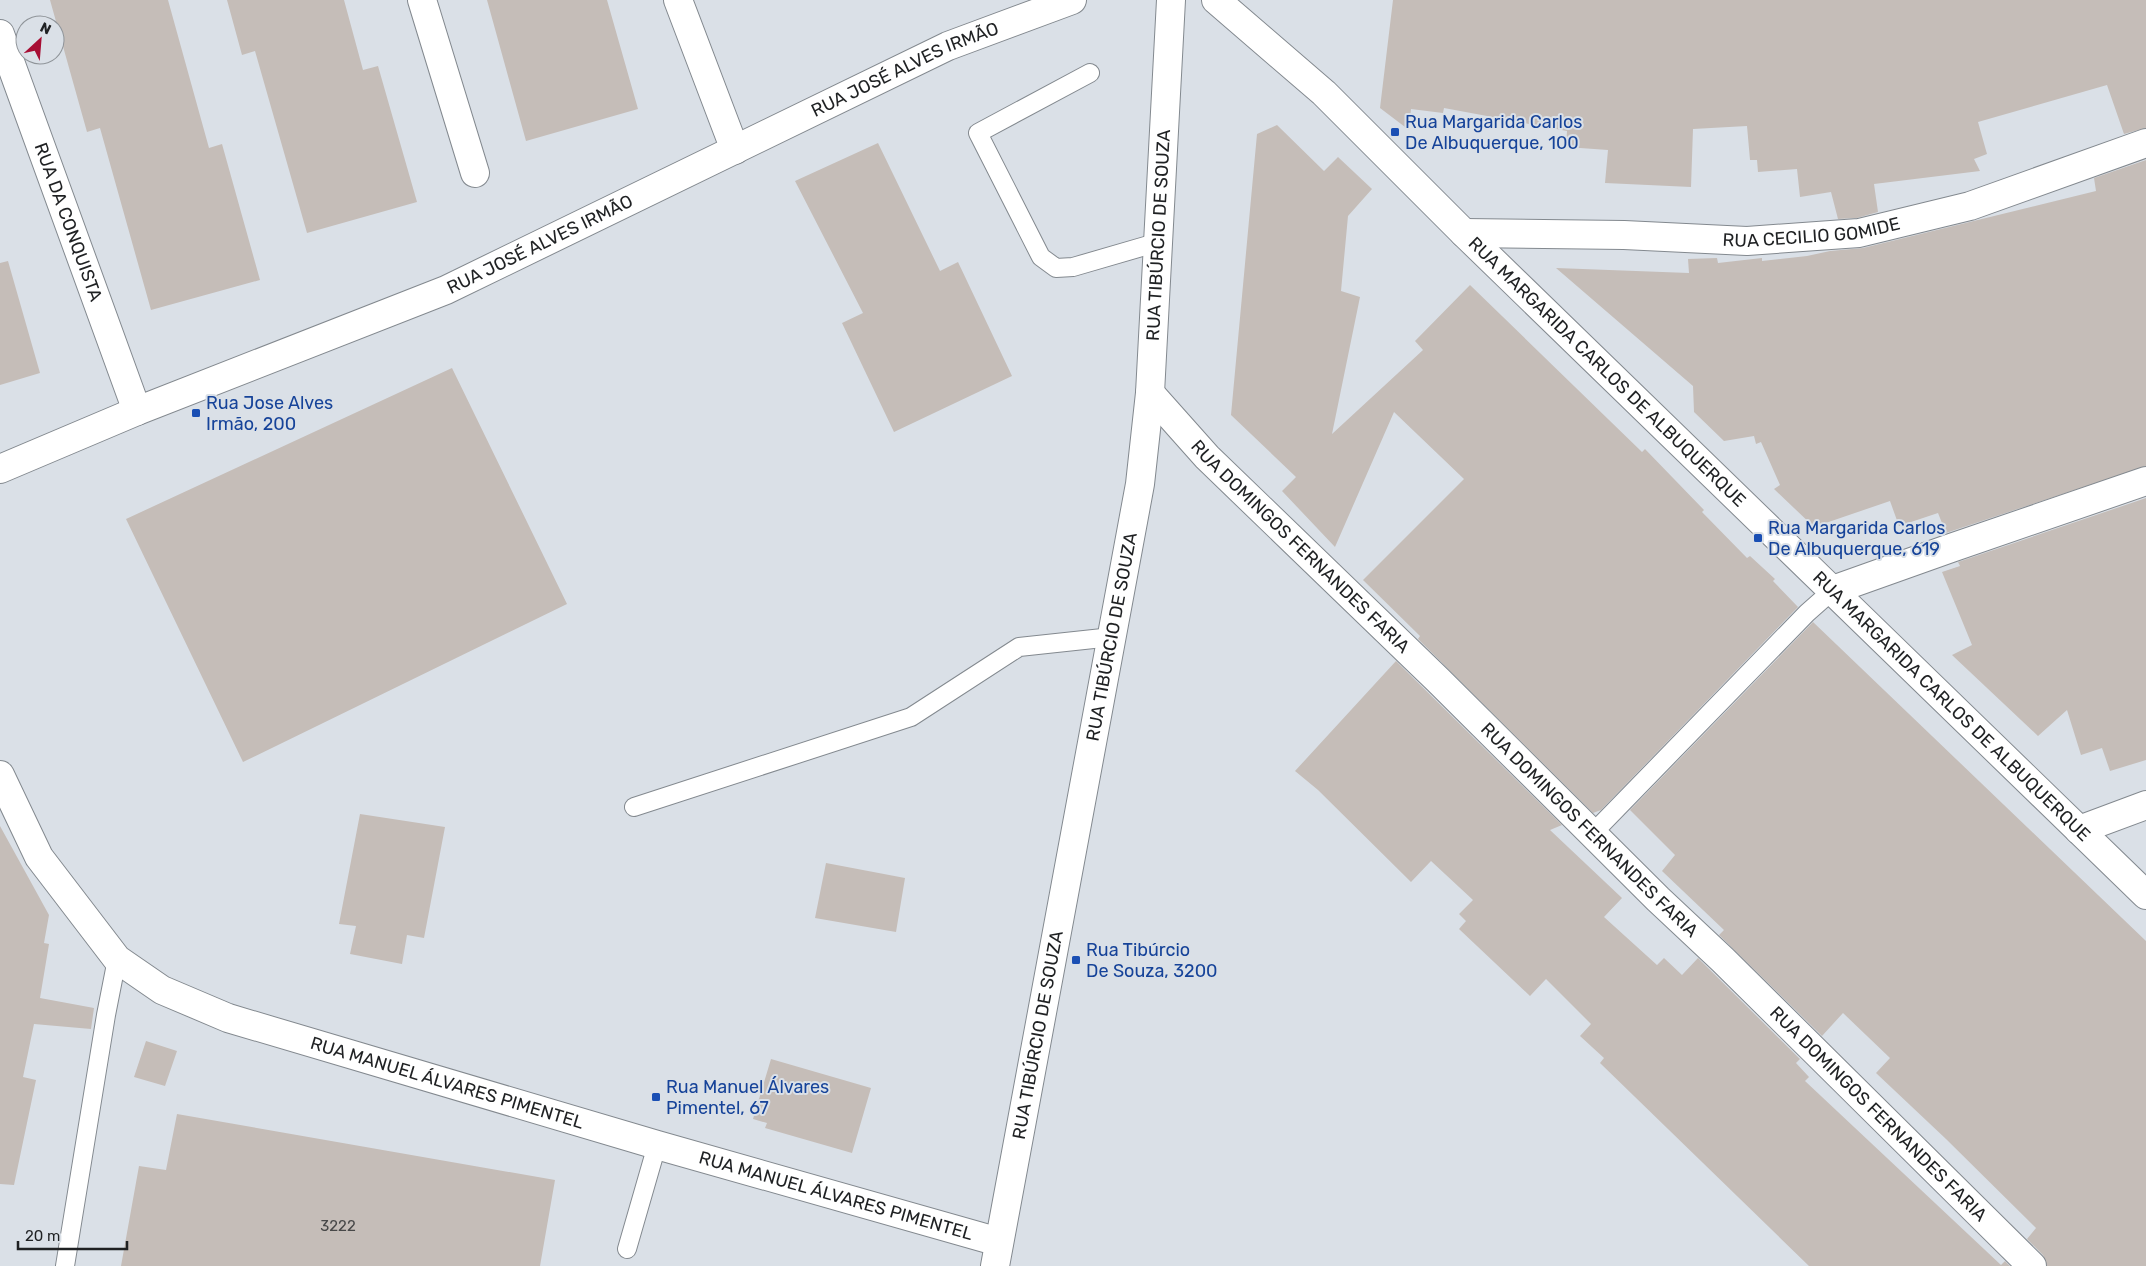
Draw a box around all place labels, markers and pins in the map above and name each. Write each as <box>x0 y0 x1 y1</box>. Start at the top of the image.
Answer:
place label: Rua Margarida Carlos De Albuquerque, 100 <box>1405 111 1582 154</box>
marker: Rua Margarida Carlos De Albuquerque, 100 <box>1389 126 1401 138</box>
place label: Rua Jose Alves Irmão, 200 <box>206 392 333 435</box>
marker: Rua Jose Alves Irmão, 200 <box>190 407 202 419</box>
place label: Rua Margarida Carlos De Albuquerque, 619 <box>1768 517 1945 560</box>
marker: Rua Margarida Carlos De Albuquerque, 619 <box>1752 532 1764 544</box>
place label: Rua Tibúrcio De Souza, 3200 <box>1086 939 1218 982</box>
marker: Rua Tibúrcio De Souza, 3200 <box>1070 954 1082 966</box>
place label: Rua Manuel Álvares Pimentel, 67 <box>666 1076 829 1119</box>
marker: Rua Manuel Álvares Pimentel, 67 <box>650 1091 662 1103</box>

